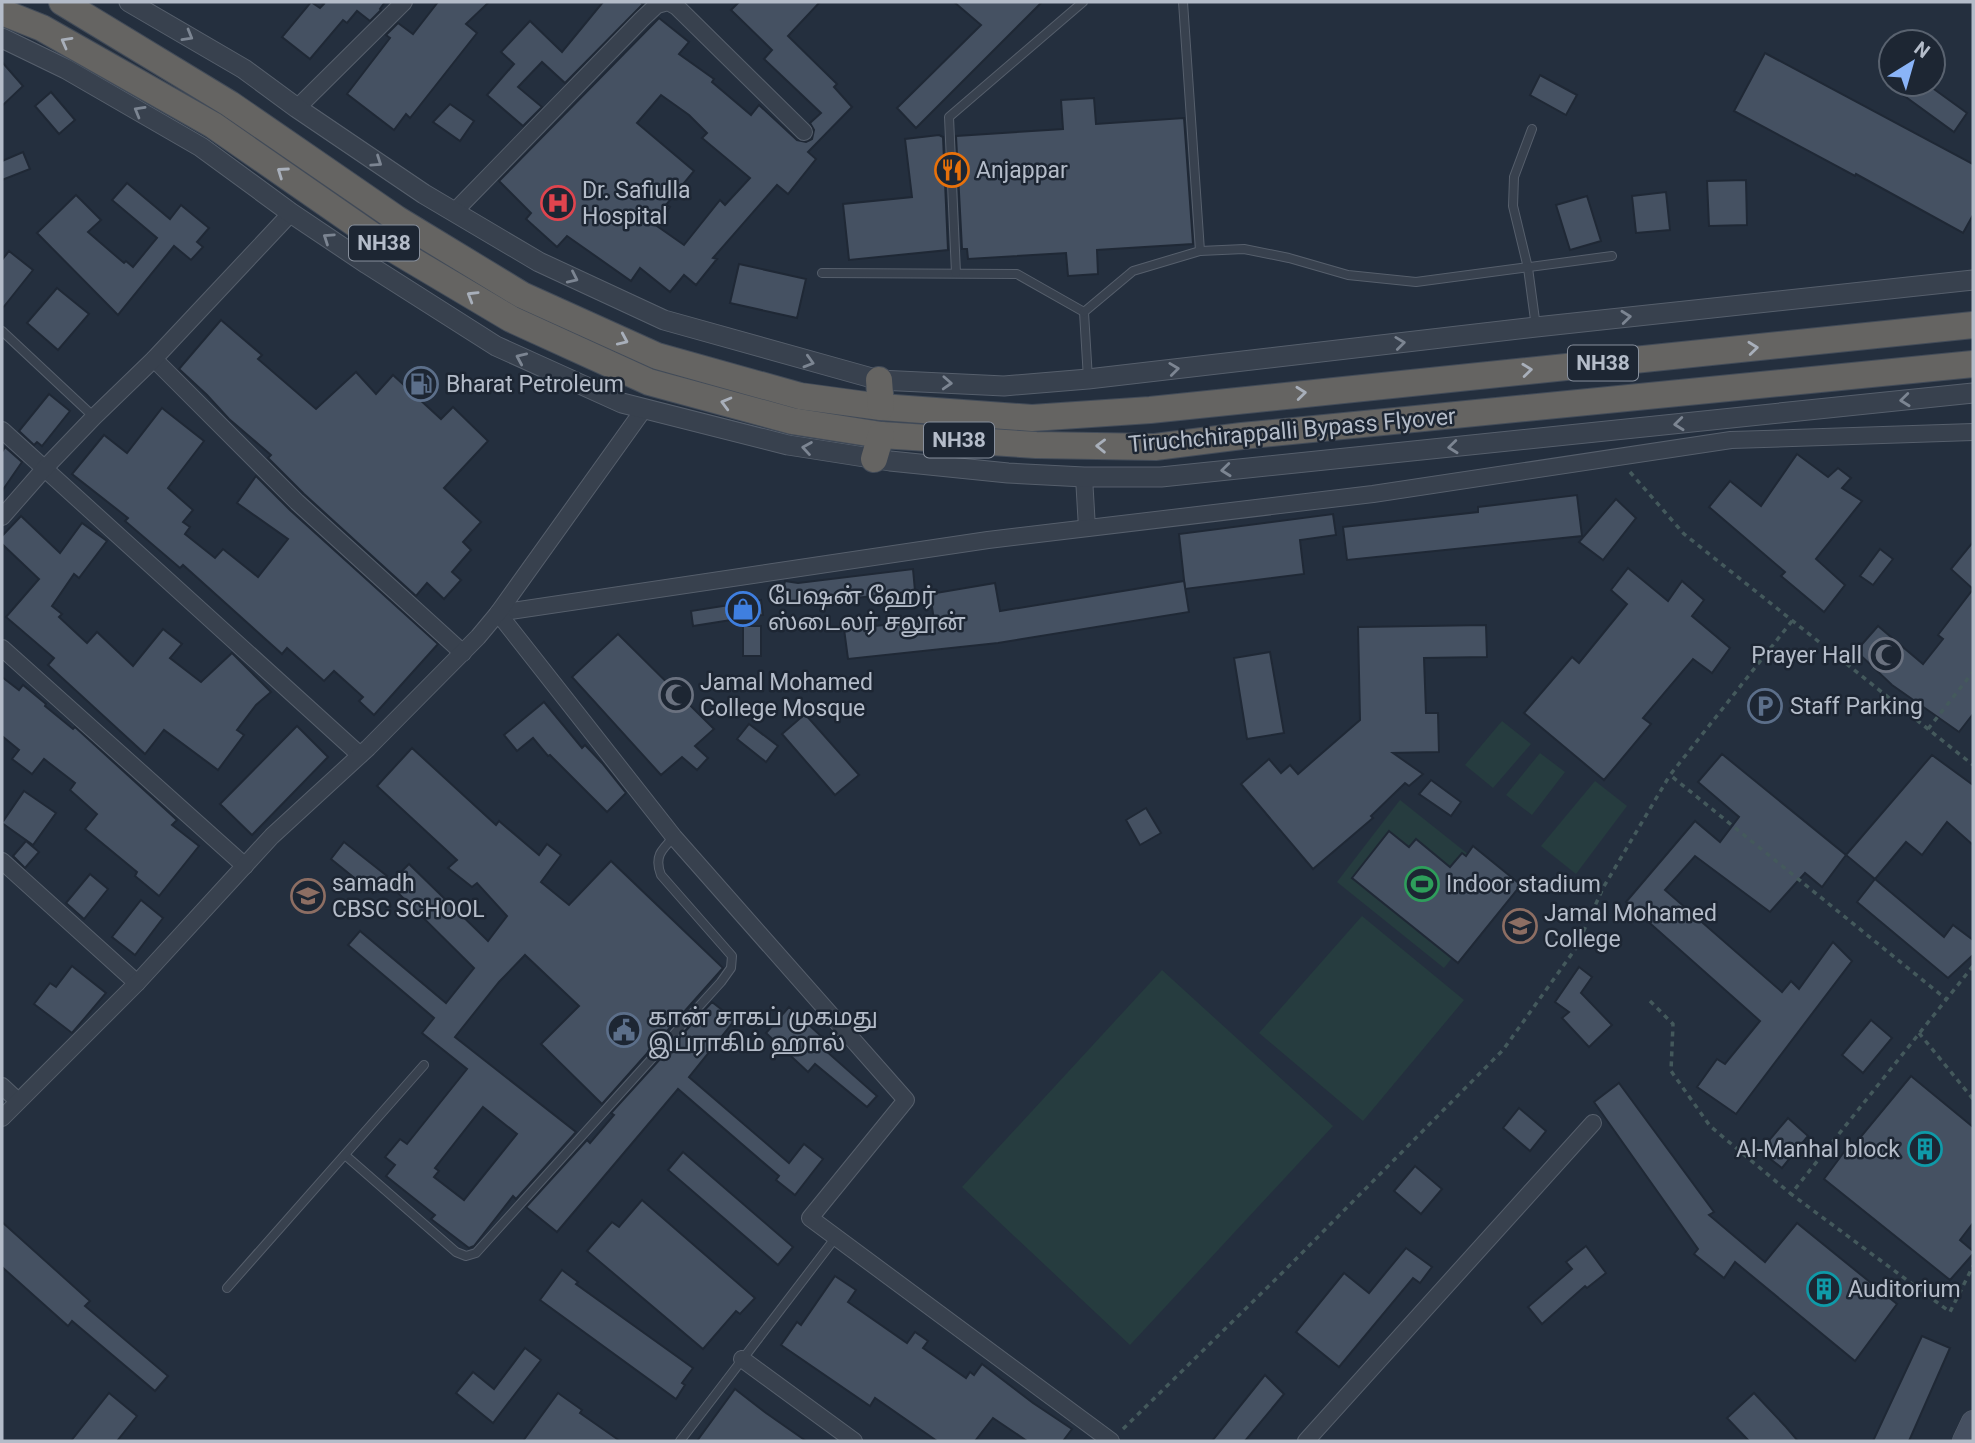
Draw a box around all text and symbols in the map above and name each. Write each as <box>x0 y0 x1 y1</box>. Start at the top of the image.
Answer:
one-way arrow <box>181 28 193 41</box>
north arrow <box>1877 28 1947 98</box>
one-way arrow <box>61 37 74 50</box>
text: N <box>1910 37 1934 63</box>
one-way arrow <box>134 106 147 119</box>
restaurant icon: Anjappar <box>933 151 971 189</box>
one-way arrow <box>369 154 382 166</box>
place label: Anjappar <box>976 157 1068 184</box>
one-way arrow <box>277 168 290 180</box>
place label: Dr. Safiulla Hospital <box>582 177 691 230</box>
hospital icon: Dr. Safiulla Hospital <box>539 184 577 222</box>
road number: NH38 <box>349 226 419 260</box>
one-way arrow <box>323 234 336 246</box>
one-way arrow <box>565 270 578 284</box>
one-way arrow <box>467 291 480 304</box>
one-way arrow <box>1621 310 1632 325</box>
one-way arrow <box>615 332 628 346</box>
one-way arrow <box>1394 335 1406 350</box>
one-way arrow <box>1748 340 1759 355</box>
road number: NH38 <box>1568 346 1638 380</box>
one-way arrow <box>516 352 528 366</box>
one-way arrow <box>803 354 815 369</box>
one-way arrow <box>1169 362 1180 377</box>
one-way arrow <box>1521 363 1533 378</box>
fuel station icon: Bharat Petroleum <box>402 365 440 403</box>
place label: Bharat Petroleum <box>446 371 624 398</box>
one-way arrow <box>942 376 953 391</box>
one-way arrow <box>1295 386 1306 401</box>
one-way arrow <box>1900 393 1911 408</box>
one-way arrow <box>720 397 732 411</box>
street label: Tiruchchirappalli Bypass Flyover <box>1127 403 1457 458</box>
one-way arrow <box>1673 416 1685 431</box>
road number: NH38 <box>924 422 994 458</box>
one-way arrow <box>1095 438 1106 454</box>
one-way arrow <box>1447 439 1459 454</box>
one-way arrow <box>801 441 813 456</box>
one-way arrow <box>1221 462 1232 477</box>
place label: பேஷன் ஹேர் ஸ்டைலர் சலூன் <box>768 583 966 637</box>
shop icon: பேஷன் ஹேர் ஸ்டைலர் சலூன் <box>724 590 762 628</box>
mosque icon: Prayer Hall <box>1867 636 1905 674</box>
place label: Prayer Hall <box>1751 642 1862 669</box>
place label: Jamal Mohamed College Mosque <box>700 669 873 722</box>
mosque icon: Jamal Mohamed College Mosque <box>657 676 695 714</box>
parking icon: Staff Parking <box>1746 687 1784 725</box>
place label: Staff Parking <box>1790 693 1923 720</box>
sports icon: Indoor stadium <box>1403 865 1441 903</box>
place label: samadh CBSC SCHOOL <box>332 870 485 923</box>
place label: Indoor stadium <box>1446 871 1601 898</box>
school or university icon: samadh CBSC SCHOOL <box>289 877 327 915</box>
place label: Jamal Mohamed College <box>1544 900 1717 953</box>
school or university icon: Jamal Mohamed College <box>1501 907 1539 945</box>
place label: கான் சாகப் முகமது இப்ராகிம் ஹால் <box>648 1004 878 1059</box>
public building icon: கான் சாகப் முகமது இப்ராகிம் ஹால் <box>605 1011 643 1049</box>
building icon: Al-Manhal block <box>1906 1130 1944 1168</box>
place label: Al-Manhal block <box>1736 1136 1900 1163</box>
building icon: Auditorium <box>1805 1270 1843 1308</box>
place label: Auditorium <box>1848 1276 1961 1303</box>

